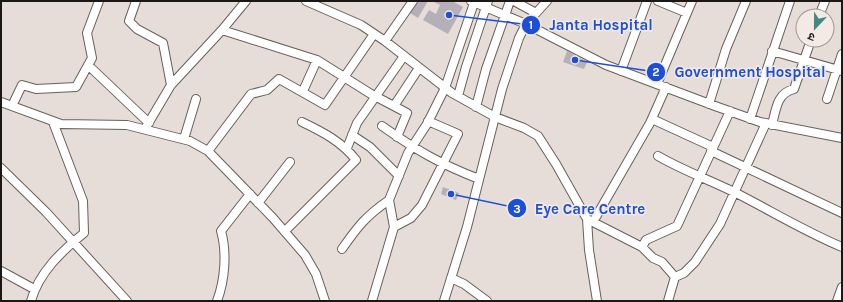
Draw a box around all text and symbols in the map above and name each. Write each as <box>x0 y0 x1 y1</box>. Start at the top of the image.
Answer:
north arrow <box>795 8 835 48</box>
callout: Janta Hospital <box>521 11 661 38</box>
text: Janta Hospital <box>549 16 653 34</box>
text: 1 <box>529 18 533 32</box>
text: उ <box>806 29 817 44</box>
callout: Government Hospital <box>646 58 833 85</box>
text: Government Hospital <box>674 63 826 81</box>
text: 2 <box>652 65 660 79</box>
callout: Eye Care Centre <box>507 195 653 222</box>
text: Eye Care Centre <box>535 200 645 218</box>
text: 3 <box>513 202 521 216</box>

